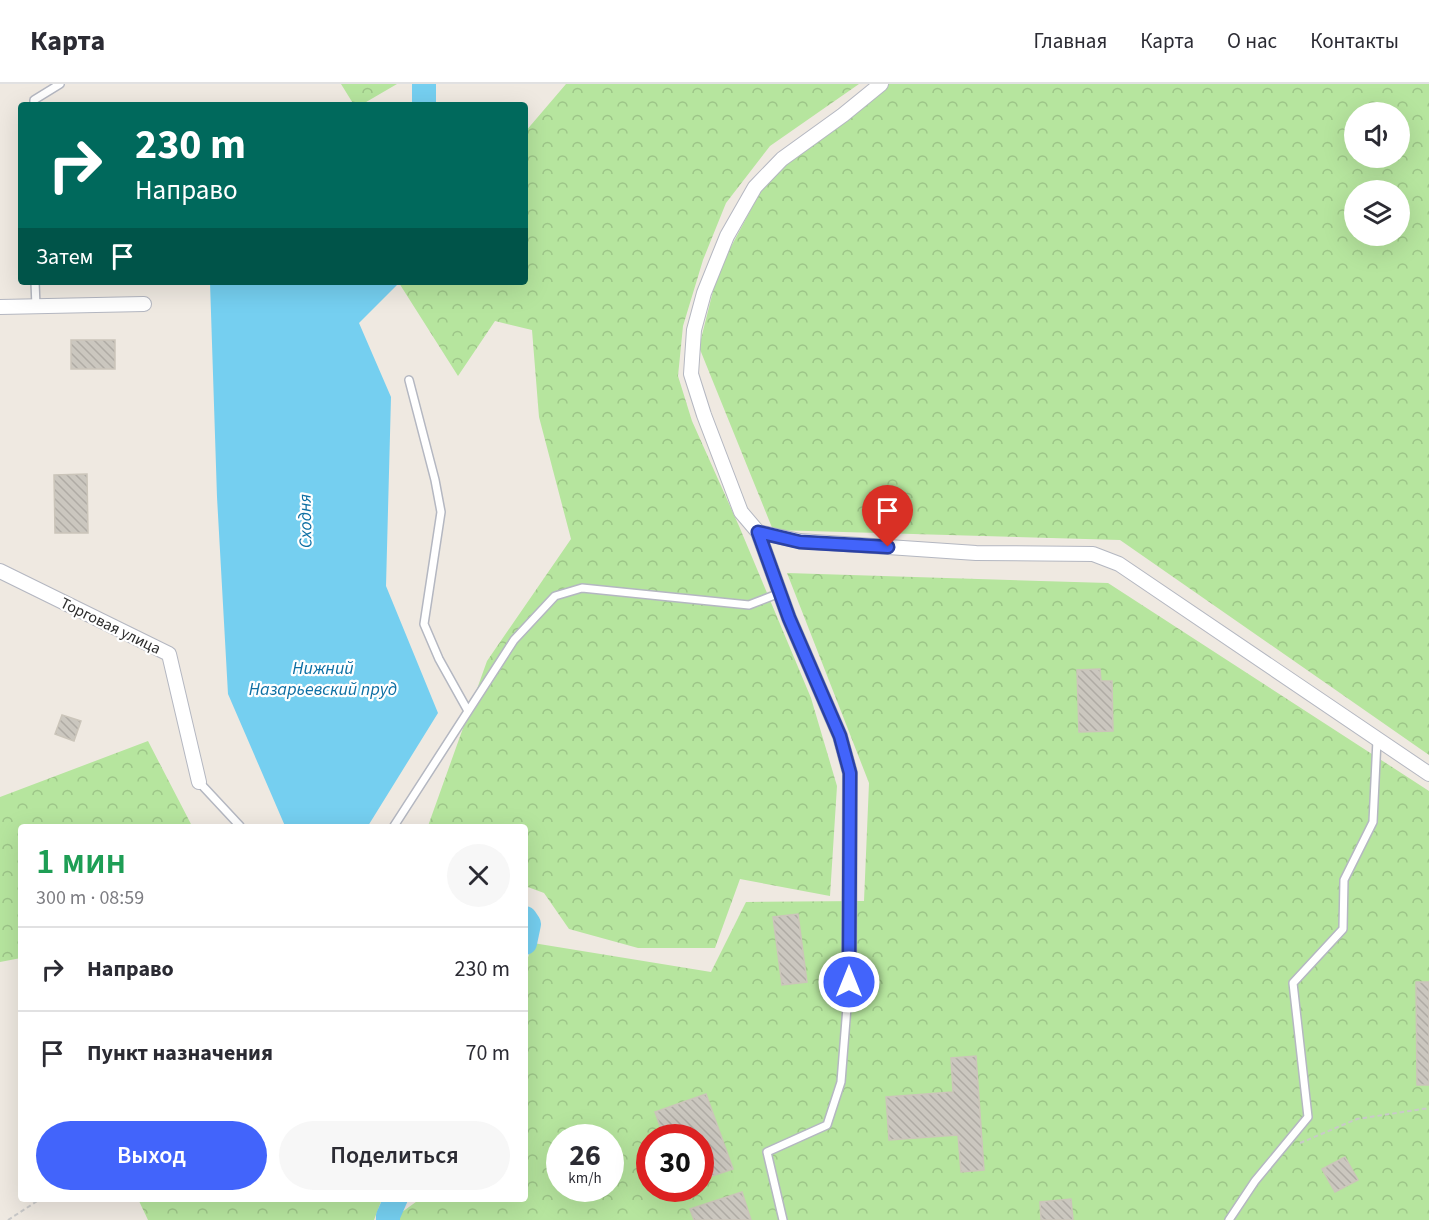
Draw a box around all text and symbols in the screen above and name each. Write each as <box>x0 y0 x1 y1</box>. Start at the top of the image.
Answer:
text: Карта <box>30 21 105 61</box>
text: Главная <box>1034 26 1107 56</box>
text: Карта <box>1140 26 1194 56</box>
text: О нас <box>1227 26 1277 56</box>
text: Контакты <box>1310 26 1399 56</box>
map controls <box>1344 102 1410 246</box>
button: sound <box>1344 102 1410 168</box>
text: 230 m <box>135 115 246 175</box>
icon: right <box>36 126 114 204</box>
text: Направо <box>135 171 238 210</box>
button: layers <box>1344 180 1410 246</box>
icon: arrive <box>106 240 139 273</box>
text: Затем <box>36 241 94 273</box>
pin <box>862 485 913 547</box>
water label: Сходня <box>293 493 318 548</box>
icon: arrive <box>871 494 904 527</box>
street label: Торговая улица <box>57 592 164 660</box>
water label: Нижний Назарьевский пруд <box>249 656 397 702</box>
text: 1 мин <box>36 836 126 887</box>
button: close <box>447 844 510 907</box>
text: 300 m · 08:59 <box>36 884 144 912</box>
position arrow <box>817 950 881 1014</box>
icon: right <box>36 953 69 986</box>
text: Направо <box>87 953 174 985</box>
text: 230 m <box>455 953 510 985</box>
icon: arrive <box>36 1037 69 1070</box>
text: Пункт назначения <box>87 1037 273 1069</box>
text: 70 m <box>465 1037 510 1069</box>
button: Выход <box>36 1121 267 1190</box>
button: Поделиться <box>279 1121 510 1190</box>
speed limit sign: 30 <box>636 1124 714 1202</box>
text: 26 <box>569 1134 601 1177</box>
text: km/h <box>568 1168 602 1189</box>

